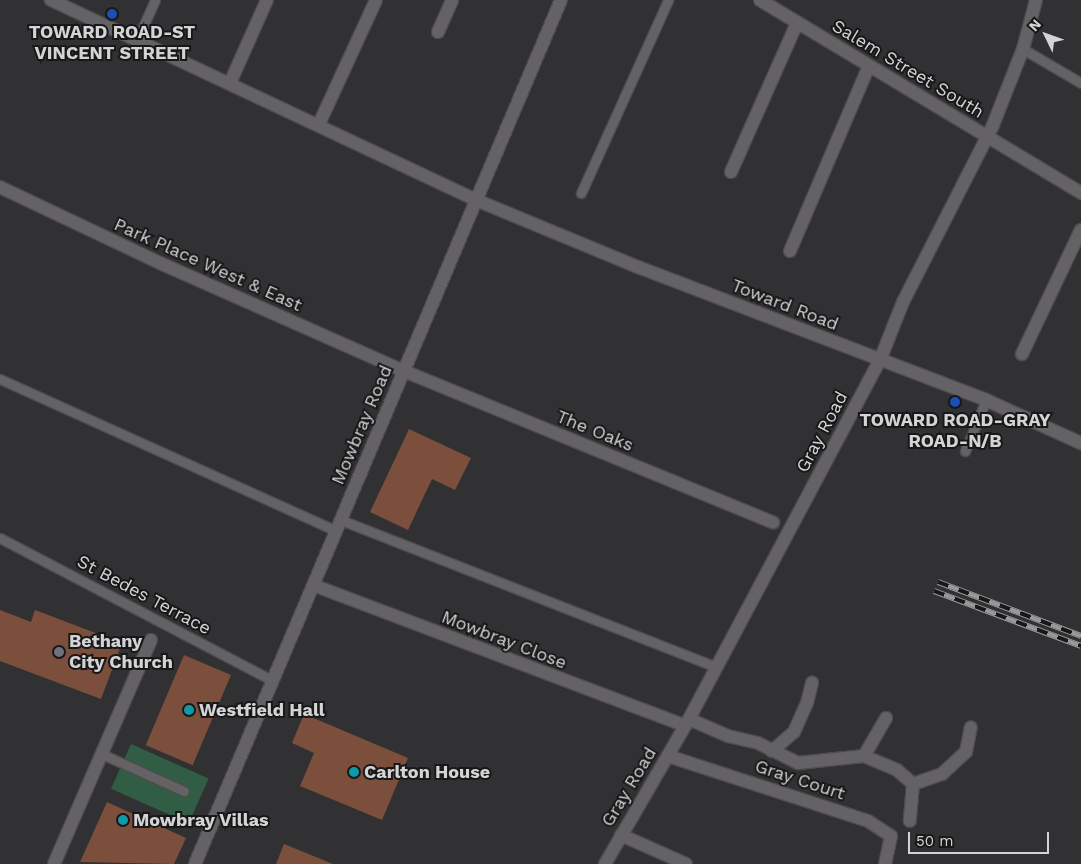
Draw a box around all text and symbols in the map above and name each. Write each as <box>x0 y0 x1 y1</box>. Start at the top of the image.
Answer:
marker: TOWARD ROAD-ST VINCENT STREET <box>106 8 118 20</box>
north arrow <box>1021 10 1071 60</box>
street label: Salem Street South <box>828 15 988 123</box>
text: N <box>1025 16 1044 34</box>
place label: TOWARD ROAD-ST VINCENT STREET <box>29 22 195 64</box>
street label: Park Place West & East <box>110 214 306 316</box>
street label: Toward Road <box>728 275 842 335</box>
street label: Mowbray Road <box>327 362 397 488</box>
street label: Gray Road <box>792 388 852 476</box>
marker: TOWARD ROAD-GRAY ROAD-N/B <box>949 396 961 408</box>
street label: The Oaks <box>553 406 637 456</box>
place label: TOWARD ROAD-GRAY ROAD-N/B <box>859 410 1051 452</box>
street label: St Bedes Terrace <box>73 550 215 640</box>
street label: Mowbray Close <box>438 606 570 674</box>
place label: Bethany City Church <box>69 631 173 674</box>
marker: Bethany City Church <box>53 646 65 658</box>
place label: Westfield Hall <box>199 699 325 721</box>
marker: Westfield Hall <box>183 704 195 716</box>
street label: Gray Road <box>597 743 661 831</box>
street label: Gray Court <box>752 755 848 805</box>
place label: Carlton House <box>364 761 490 783</box>
marker: Carlton House <box>348 766 360 778</box>
place label: Mowbray Villas <box>133 809 270 831</box>
marker: Mowbray Villas <box>117 814 129 826</box>
scale bar <box>911 822 1052 854</box>
text: 50 m <box>916 832 953 850</box>

